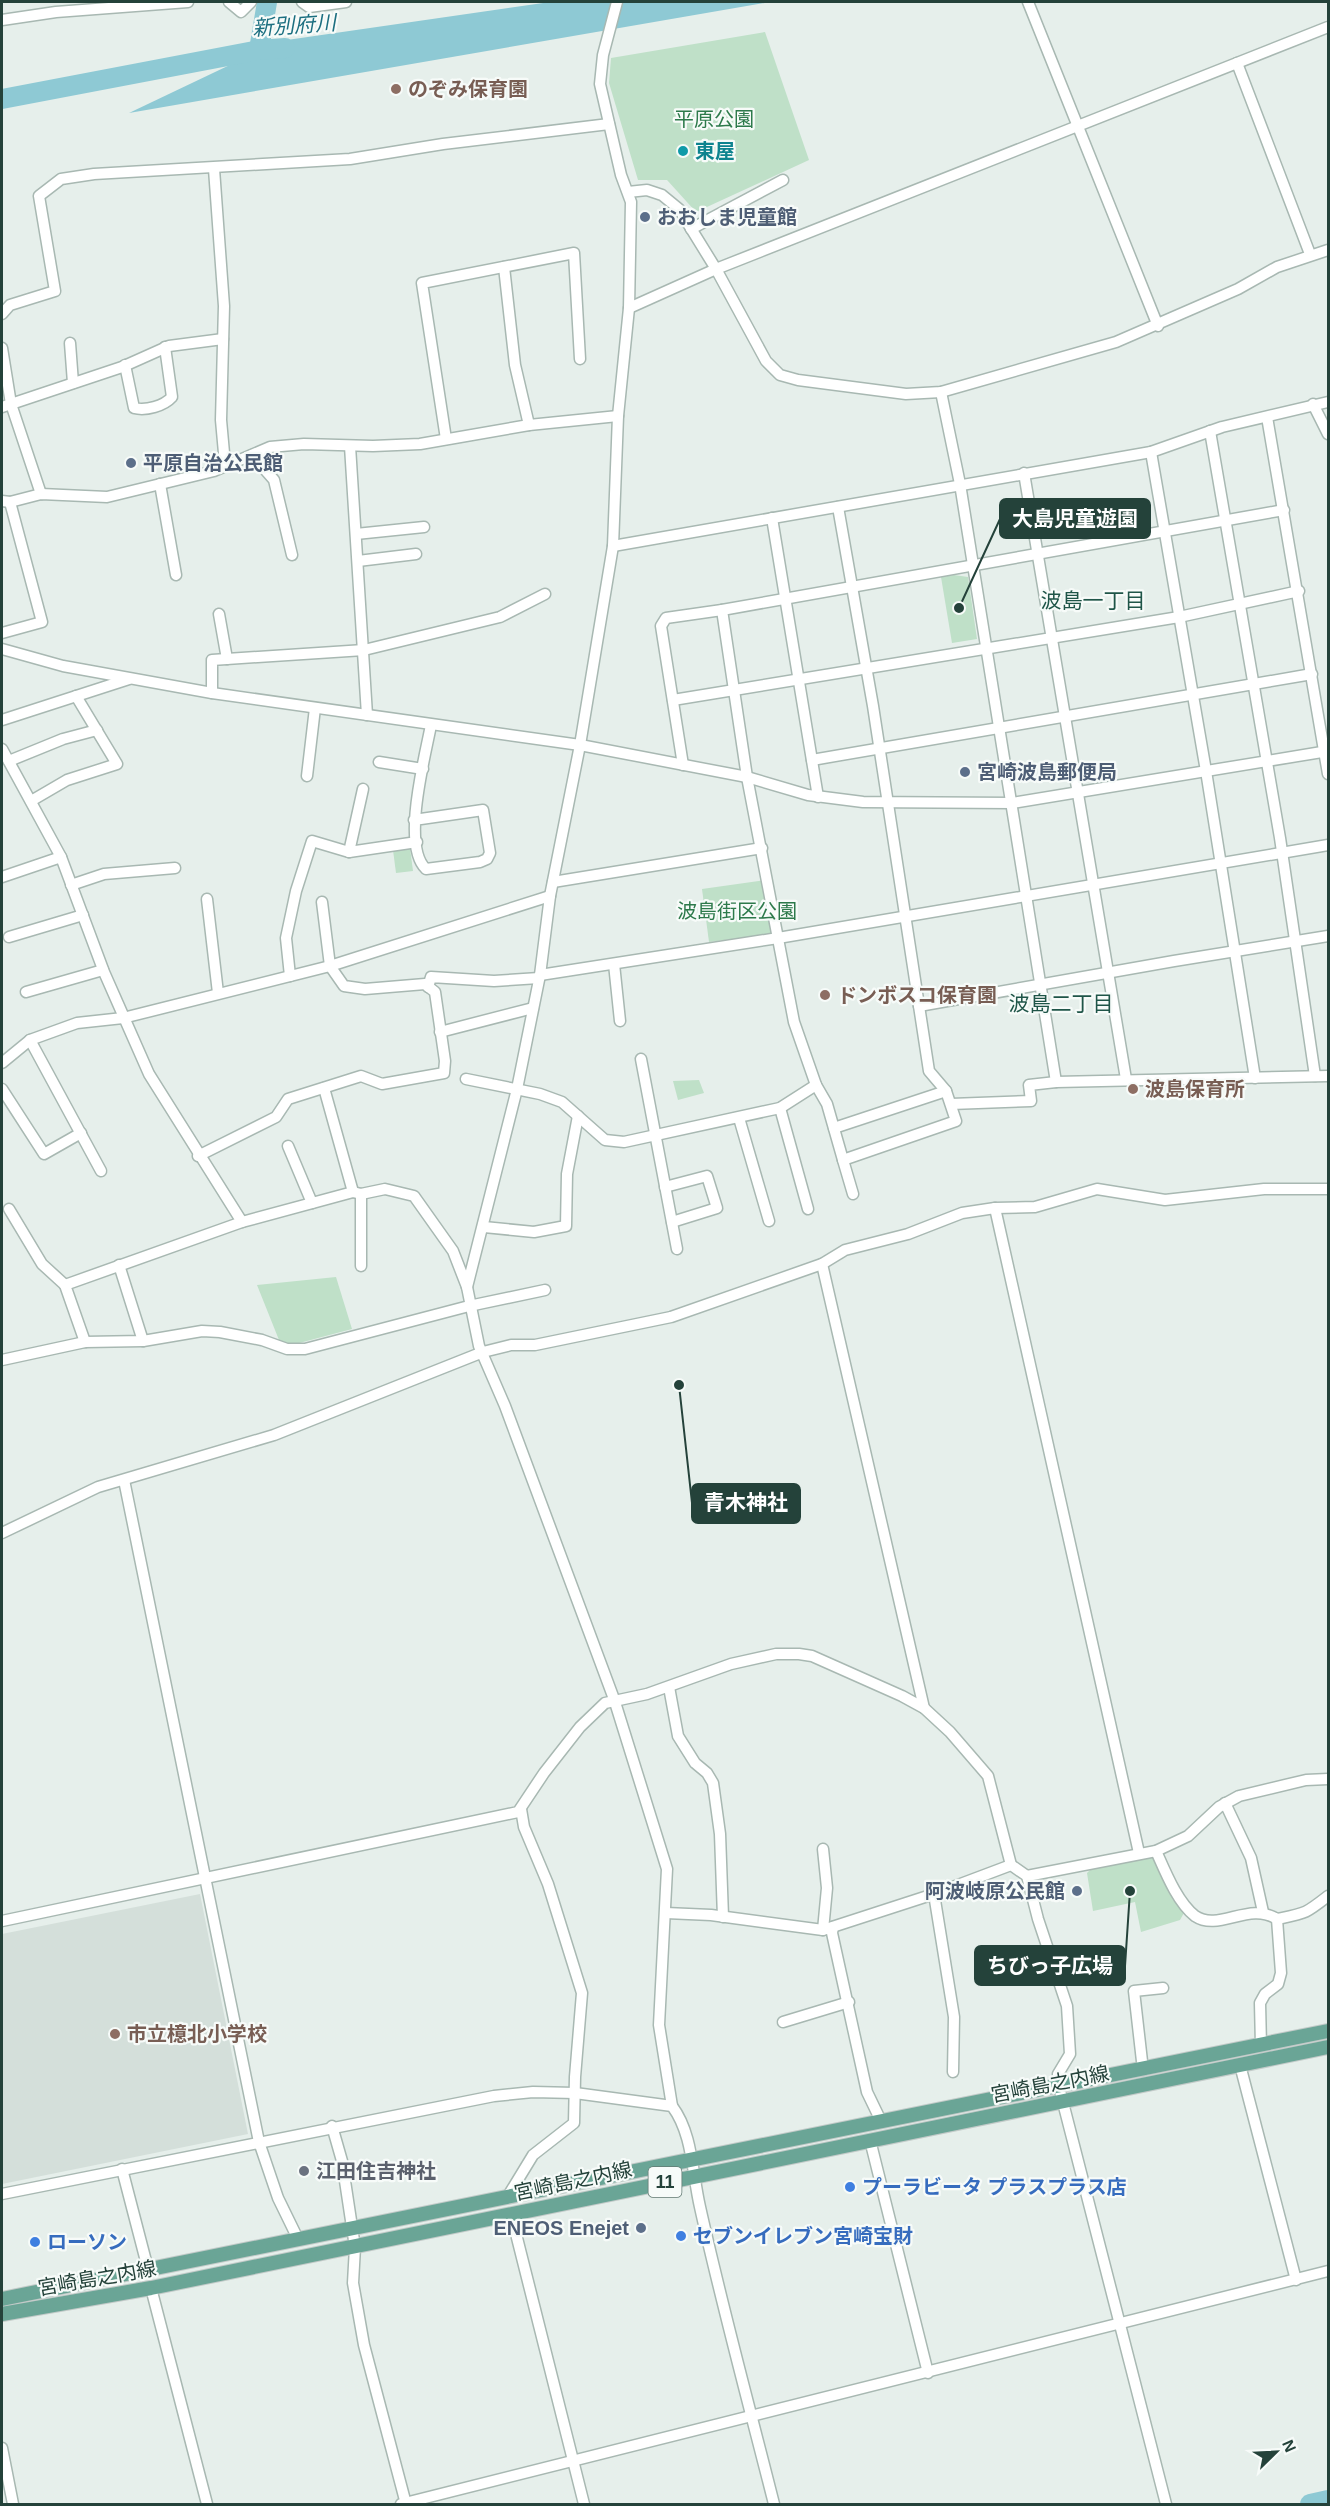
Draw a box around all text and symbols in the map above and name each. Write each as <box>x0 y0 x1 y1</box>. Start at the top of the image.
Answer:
water label: 新別府川 <box>251 10 339 39</box>
place label: のぞみ保育園 <box>408 78 528 100</box>
marker: のぞみ保育園 <box>389 82 403 96</box>
park label: 平原公園 <box>674 108 754 130</box>
place label: 東屋 <box>695 140 735 162</box>
marker: 東屋 <box>676 144 690 158</box>
place label: おおしま児童館 <box>657 206 797 228</box>
marker: おおしま児童館 <box>638 210 652 224</box>
place label: 平原自治公民館 <box>143 452 283 474</box>
marker: 平原自治公民館 <box>124 456 138 470</box>
callout: 大島児童遊園 <box>1000 499 1150 538</box>
text: 大島児童遊園 <box>1012 507 1138 530</box>
district label: 波島一丁目 <box>1041 589 1146 612</box>
place label: 宮崎波島郵便局 <box>977 761 1117 783</box>
marker: 宮崎波島郵便局 <box>958 765 972 779</box>
park label: 波島街区公園 <box>677 900 797 922</box>
place label: ドンボスコ保育園 <box>837 984 997 1006</box>
marker: ドンボスコ保育園 <box>818 988 832 1002</box>
district label: 波島二丁目 <box>1009 992 1114 1015</box>
place label: 波島保育所 <box>1145 1078 1245 1100</box>
marker: 波島保育所 <box>1126 1082 1140 1096</box>
callout: 青木神社 <box>692 1484 800 1523</box>
text: 青木神社 <box>704 1491 788 1514</box>
place label: 阿波岐原公民館 <box>925 1880 1065 1902</box>
marker: 阿波岐原公民館 <box>1070 1884 1084 1898</box>
callout: ちびっ子広場 <box>975 1946 1125 1985</box>
text: ちびっ子広場 <box>987 1954 1113 1977</box>
place label: 市立檍北小学校 <box>127 2023 267 2045</box>
marker: 市立檍北小学校 <box>108 2027 122 2041</box>
street label: 宮崎島之内線 <box>989 2062 1111 2106</box>
street label: 宮崎島之内線 <box>512 2158 634 2204</box>
place label: 江田住吉神社 <box>316 2160 436 2182</box>
marker: 江田住吉神社 <box>297 2164 311 2178</box>
road number: 11 <box>648 2167 682 2197</box>
place label: プーラビータ プラスプラス店 <box>862 2176 1127 2198</box>
marker: プーラビータ プラスプラス店 <box>843 2180 857 2194</box>
place label: ENEOS Enejet <box>493 2217 629 2239</box>
marker: ENEOS Enejet <box>634 2221 648 2235</box>
place label: セブンイレブン宮崎宝財 <box>693 2225 913 2247</box>
marker: セブンイレブン宮崎宝財 <box>674 2229 688 2243</box>
place label: ローソン <box>47 2231 127 2253</box>
marker: ローソン <box>28 2235 42 2249</box>
street label: 宮崎島之内線 <box>36 2257 158 2299</box>
north arrow <box>1246 2422 1306 2482</box>
text: N <box>1279 2437 1299 2455</box>

